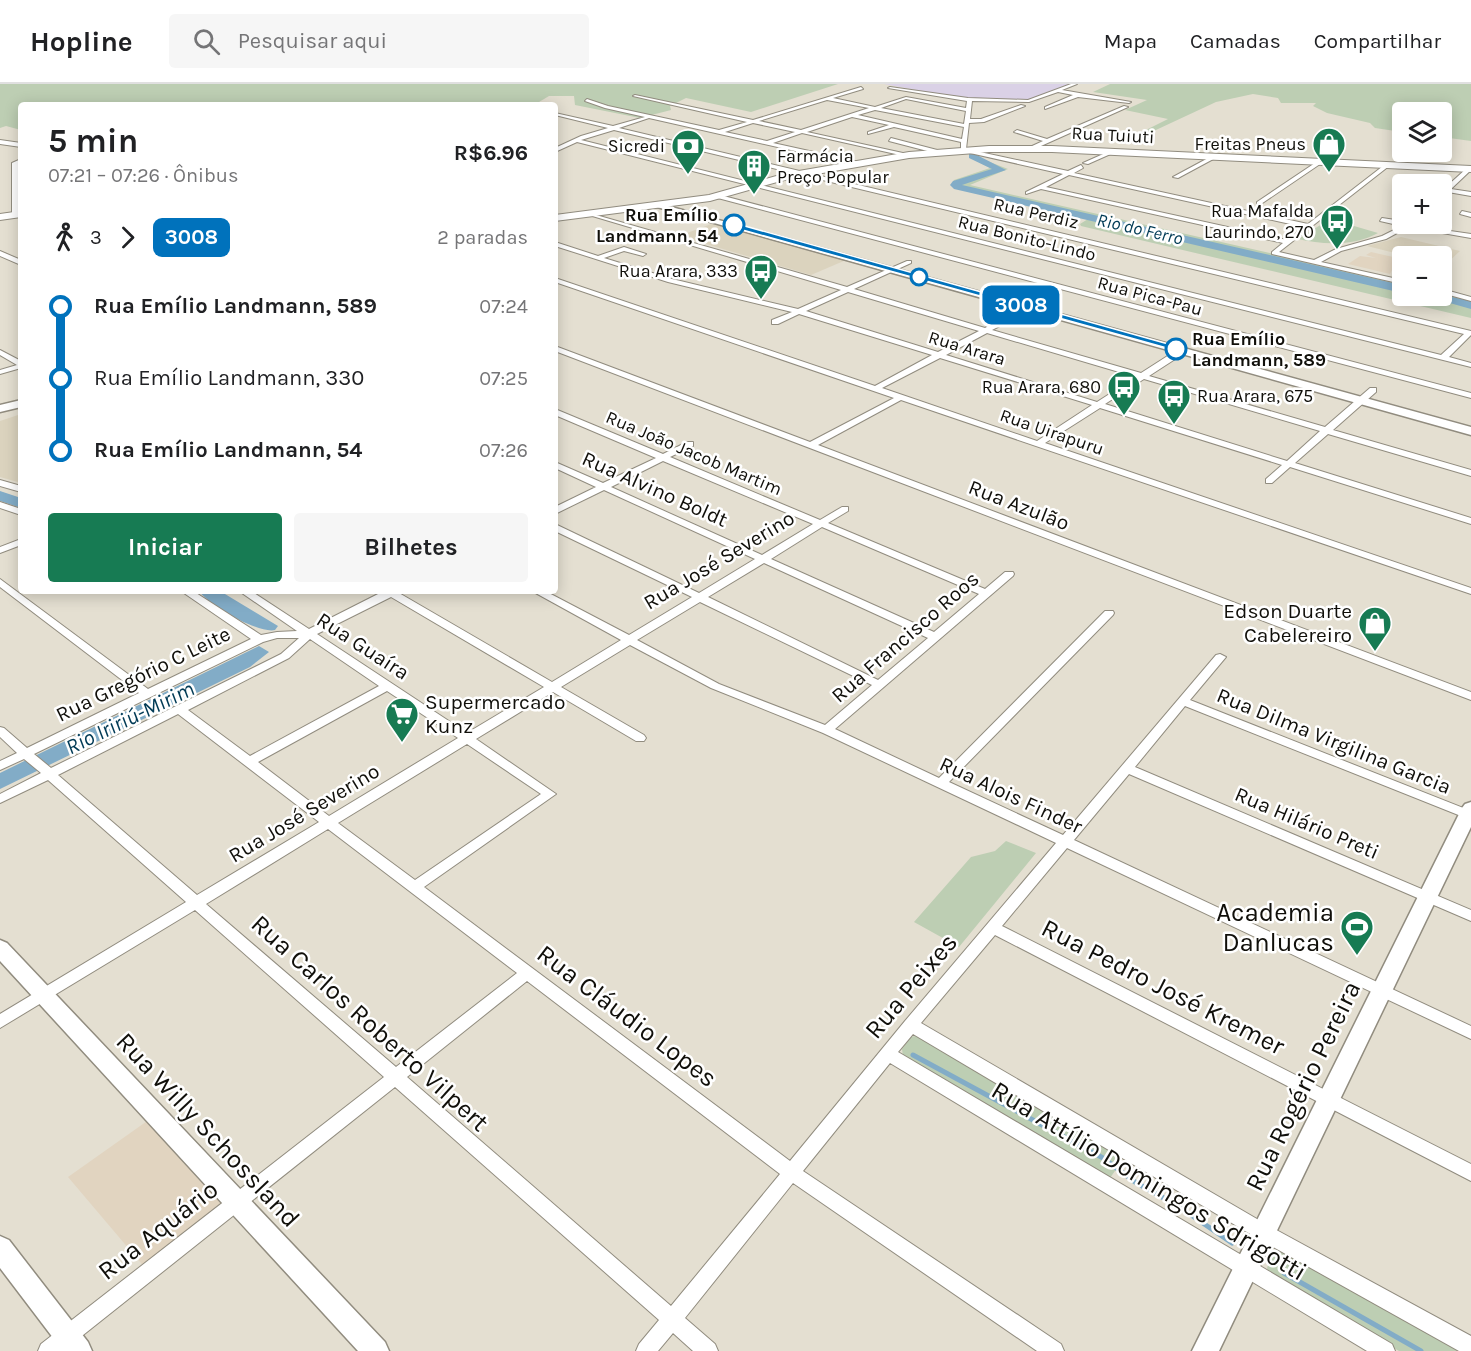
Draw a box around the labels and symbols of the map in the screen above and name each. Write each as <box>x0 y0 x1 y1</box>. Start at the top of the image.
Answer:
street label: Rua Tuiuti <box>1071 122 1155 148</box>
shop icon: Freitas Pneus <box>1311 126 1347 173</box>
bank icon: Sicredi <box>670 128 706 175</box>
place label: Freitas Pneus <box>1195 133 1306 155</box>
place label: Sicredi <box>608 135 665 157</box>
place label: Farmácia Preço Popular <box>777 145 889 188</box>
building icon: Farmácia Preço Popular <box>736 148 772 195</box>
street label: Rua Perdiz <box>991 193 1081 233</box>
place label: Rua Mafalda Laurindo, 270 <box>1204 200 1314 243</box>
bus stop icon: Rua Mafalda Laurindo, 270 <box>1319 203 1355 250</box>
place label: Rua Emílio Landmann, 54 <box>596 204 718 247</box>
water label: Rio do Ferro <box>1095 208 1185 250</box>
street label: Rua Bonito-Lindo <box>956 210 1098 266</box>
marker: Rua Emílio Landmann, 54 <box>723 214 745 236</box>
bus stop icon: Rua Arara, 333 <box>743 253 779 300</box>
place label: Rua Arara, 333 <box>619 260 738 282</box>
unlabelled marker <box>910 268 928 286</box>
street label: Rua Pica-Pau <box>1095 271 1205 321</box>
line badge: 3008 <box>979 286 1063 324</box>
street label: Rua Arara <box>926 326 1008 370</box>
place label: Rua Emílio Landmann, 589 <box>1192 328 1326 371</box>
marker: Rua Emílio Landmann, 589 <box>1165 338 1187 360</box>
bus stop icon: Rua Arara, 680 <box>1106 369 1142 416</box>
place label: Rua Arara, 680 <box>982 376 1101 398</box>
bus stop icon: Rua Arara, 675 <box>1156 378 1192 425</box>
place label: Rua Arara, 675 <box>1197 385 1313 407</box>
street label: Rua Uirapuru <box>997 404 1107 460</box>
street label: Rua João Jacob Martim <box>603 406 785 500</box>
street label: Rua Alvino Boldt <box>579 446 732 532</box>
street label: Rua Azulão <box>965 475 1073 535</box>
street label: Rua José Severino <box>639 505 799 615</box>
street label: Rua Francisco Roos <box>826 567 984 707</box>
place label: Edson Duarte Cabelereiro <box>1223 599 1352 647</box>
shop icon: Edson Duarte Cabelereiro <box>1357 605 1393 652</box>
street label: Rua Guaíra <box>312 607 414 685</box>
street label: Rua Gregório C Leite <box>52 621 234 727</box>
water label: Rio Iririú-Mirim <box>62 676 198 760</box>
street label: Rua Dilma Virgilina Garcia <box>1213 683 1455 799</box>
place label: Supermercado Kunz <box>425 690 565 738</box>
supermarket icon: Supermercado Kunz <box>384 696 420 743</box>
street label: Rua Alois Finder <box>936 751 1086 839</box>
street label: Rua José Severino <box>224 758 384 868</box>
street label: Rua Hilário Preti <box>1231 782 1383 864</box>
place label: Academia Danlucas <box>1216 897 1334 958</box>
street label: Rua Carlos Roberto Vilpert <box>245 908 495 1138</box>
sports icon: Academia Danlucas <box>1339 909 1375 956</box>
street label: Rua Pedro José Kremer <box>1036 912 1290 1062</box>
street label: Rua Peixes <box>858 927 964 1045</box>
street label: Rua Cláudio Lopes <box>531 938 723 1094</box>
street label: Rua Rogério Pereira <box>1239 976 1367 1196</box>
street label: Rua Willy Schossland <box>110 1026 306 1234</box>
street label: Rua Attílio Domingos Sdrigotti <box>986 1074 1312 1288</box>
street label: Rua Aquário <box>92 1174 224 1286</box>

